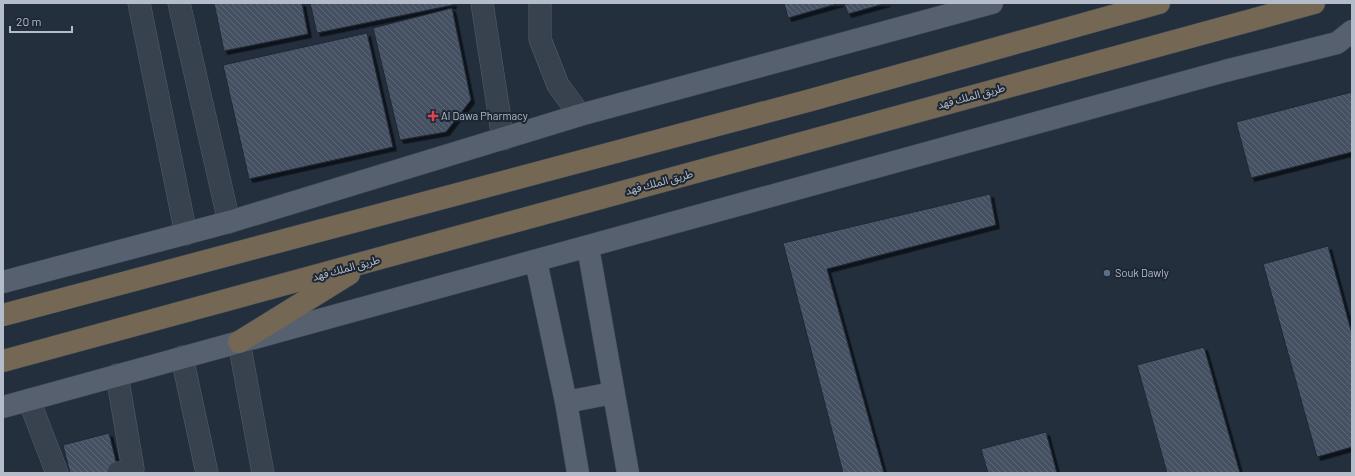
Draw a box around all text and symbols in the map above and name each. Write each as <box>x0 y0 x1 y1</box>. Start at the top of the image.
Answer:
scale bar <box>10 8 72 34</box>
text: 20 m <box>16 14 42 28</box>
street label: طريق الملك فهد <box>936 80 1006 112</box>
place label: Al Dawa Pharmacy <box>441 109 528 122</box>
marker: Al Dawa Pharmacy <box>428 111 438 121</box>
street label: طريق الملك فهد <box>624 166 694 198</box>
street label: طريق الملك فهد <box>311 252 381 284</box>
place label: Souk Dawly <box>1115 266 1169 279</box>
marker: Souk Dawly <box>1102 268 1112 278</box>

